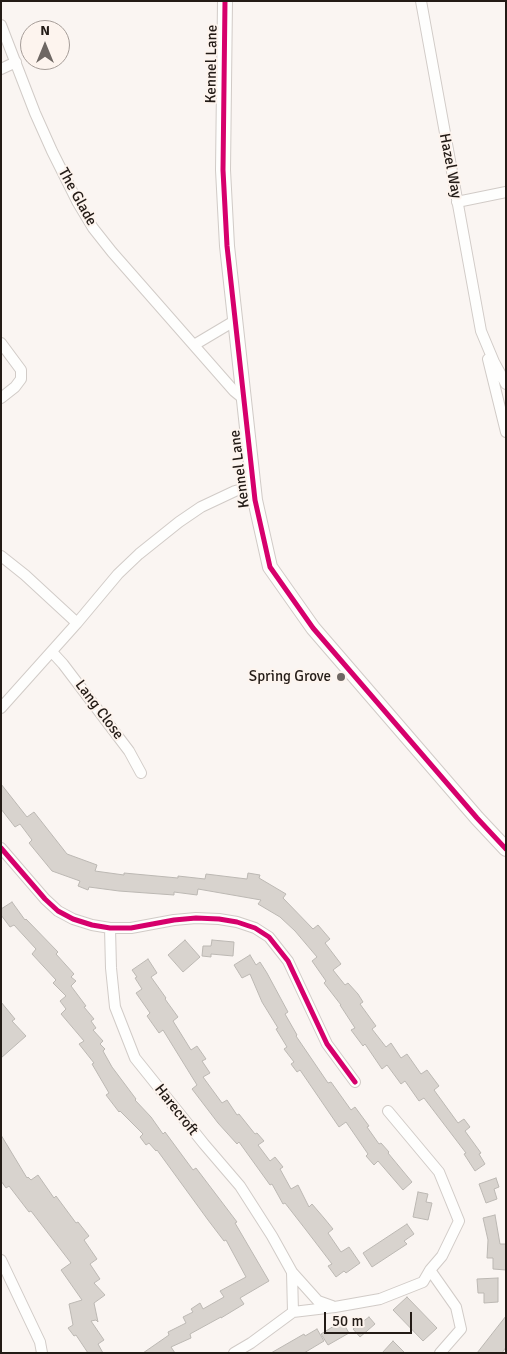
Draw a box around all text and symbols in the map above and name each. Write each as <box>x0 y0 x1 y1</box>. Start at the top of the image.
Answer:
north arrow <box>20 20 70 70</box>
text: N <box>40 22 50 39</box>
street label: Kennel Lane <box>202 24 222 104</box>
street label: Hazel Way <box>435 132 465 200</box>
street label: The Glade <box>54 165 100 229</box>
street label: Kennel Lane <box>226 429 254 509</box>
place label: Spring Grove <box>249 668 331 686</box>
marker: Spring Grove <box>335 671 347 683</box>
street label: Lang Close <box>71 677 127 743</box>
street label: Harecroft <box>150 1081 202 1139</box>
scale bar <box>327 1302 414 1334</box>
text: 50 m <box>332 1312 363 1330</box>

